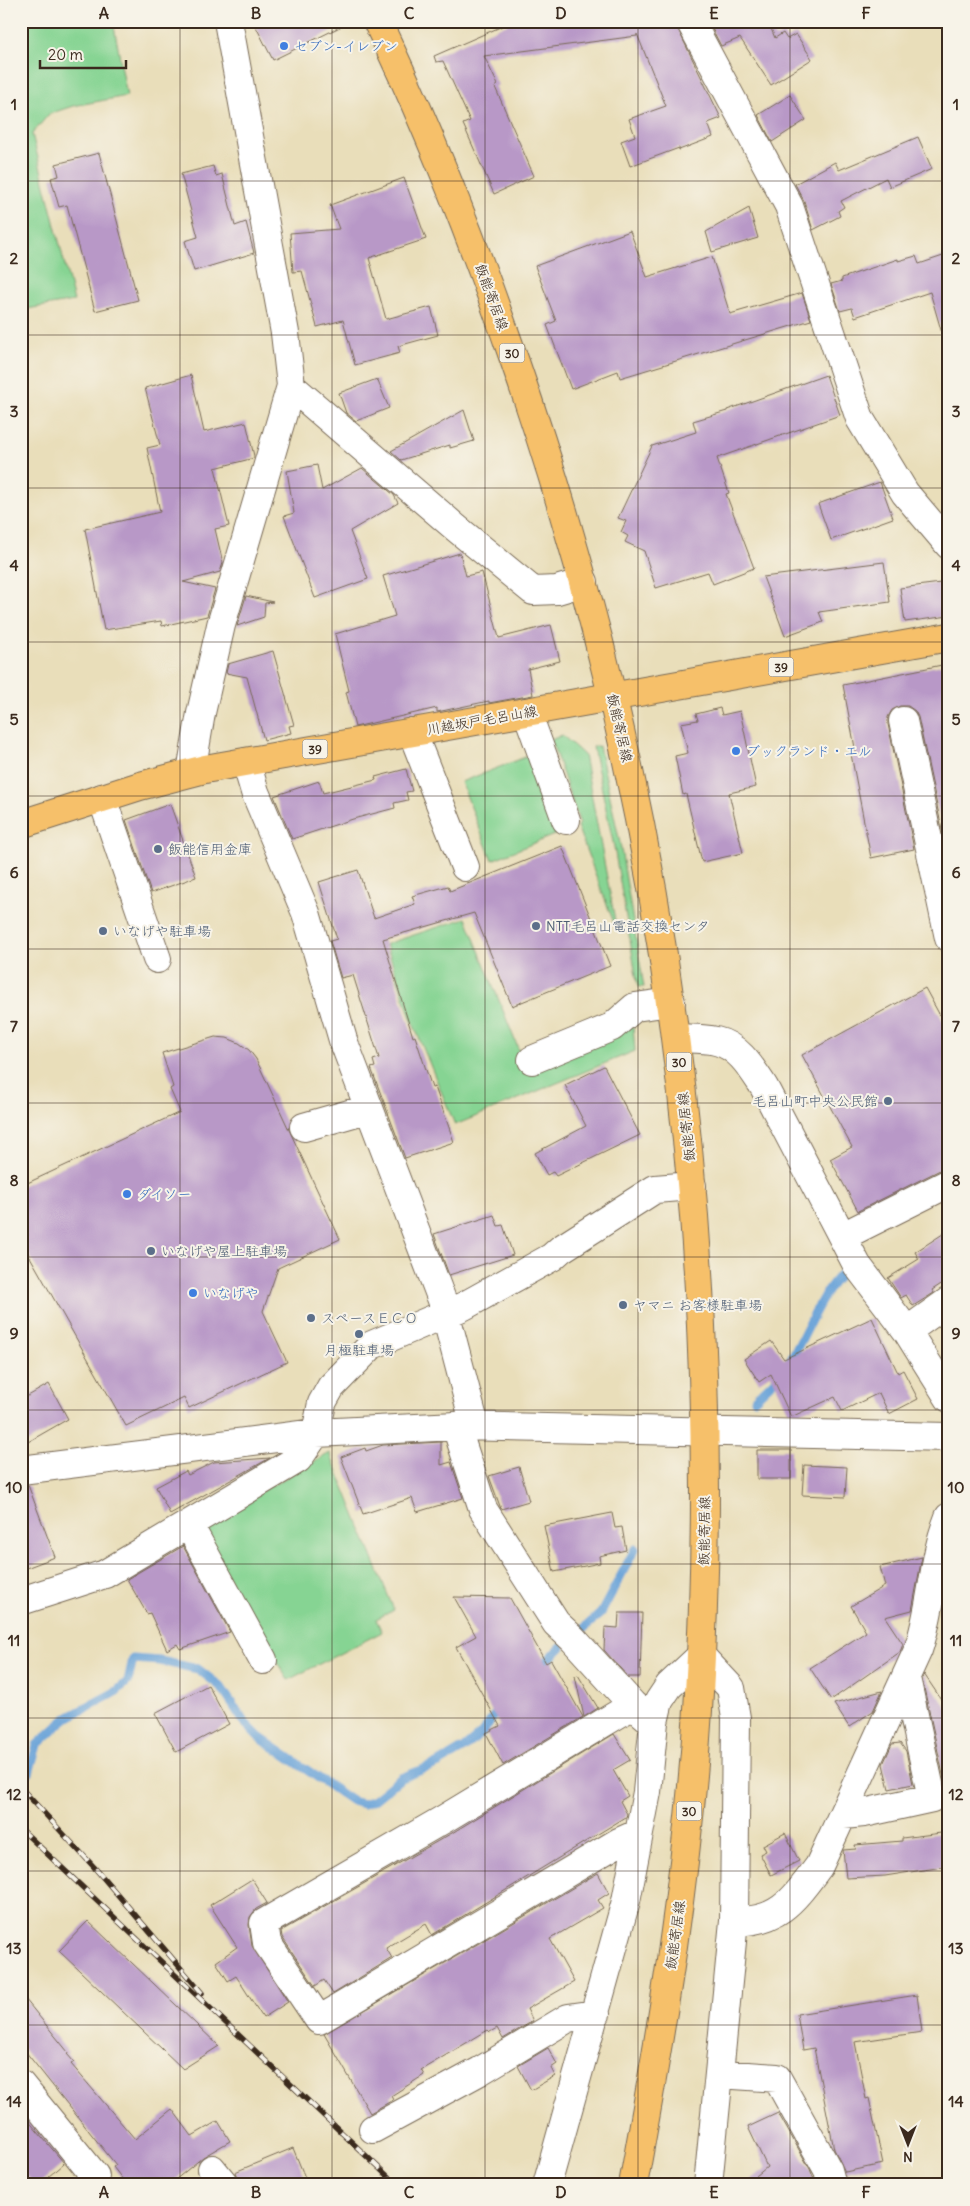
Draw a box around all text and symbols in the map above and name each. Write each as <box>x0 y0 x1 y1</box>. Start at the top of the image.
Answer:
text: A <box>99 3 109 23</box>
text: B <box>251 3 262 23</box>
text: C <box>404 3 415 23</box>
text: D <box>555 3 567 23</box>
text: E <box>709 3 719 23</box>
text: F <box>861 3 871 23</box>
place label: セブン-イレブン <box>294 37 398 55</box>
scale bar <box>40 38 126 70</box>
marker: セブン-イレブン <box>278 40 290 52</box>
text: 20 m <box>48 45 83 64</box>
text: 1 <box>11 94 17 114</box>
text: 1 <box>953 94 959 114</box>
text: 2 <box>10 248 19 268</box>
text: 2 <box>952 248 961 268</box>
street label: 飯能寄居線 <box>472 261 512 333</box>
road number: 30 <box>500 343 524 362</box>
text: 3 <box>9 401 19 421</box>
text: 3 <box>951 401 961 421</box>
text: 4 <box>9 555 19 575</box>
text: 4 <box>951 555 961 575</box>
road number: 39 <box>768 658 794 676</box>
street label: 飯能寄居線 <box>603 692 637 764</box>
street label: 川越坂戸毛呂山線 <box>425 701 539 739</box>
text: 5 <box>9 709 19 729</box>
text: 5 <box>951 709 961 729</box>
road number: 39 <box>302 740 328 759</box>
place label: ブックランド・エル <box>746 742 872 760</box>
marker: ブックランド・エル <box>730 745 742 757</box>
place label: 飯能信用金庫 <box>168 840 252 858</box>
marker: 飯能信用金庫 <box>152 843 164 855</box>
text: 6 <box>9 862 19 882</box>
text: 6 <box>951 862 961 882</box>
place label: NTT毛呂山電話交換センタ <box>546 917 710 935</box>
marker: NTT毛呂山電話交換センタ <box>530 920 542 932</box>
place label: いなげや駐車場 <box>113 922 211 940</box>
marker: いなげや駐車場 <box>97 925 109 937</box>
text: 7 <box>10 1016 18 1036</box>
text: 7 <box>952 1016 960 1036</box>
road number: 30 <box>666 1052 692 1072</box>
street label: 飯能寄居線 <box>673 1091 699 1163</box>
place label: 毛呂山町中央公民館 <box>752 1092 878 1110</box>
marker: 毛呂山町中央公民館 <box>882 1095 894 1107</box>
text: 8 <box>9 1170 19 1190</box>
text: 8 <box>951 1170 961 1190</box>
place label: ダイソー <box>137 1185 192 1203</box>
marker: ダイソー <box>121 1188 133 1200</box>
place label: いなげや屋上駐車場 <box>161 1242 287 1260</box>
marker: いなげや屋上駐車場 <box>145 1245 157 1257</box>
place label: いなげや <box>203 1284 259 1302</box>
marker: いなげや <box>187 1287 199 1299</box>
place label: ヤマニ お客様駐車場 <box>633 1296 762 1314</box>
marker: ヤマニ お客様駐車場 <box>617 1299 629 1311</box>
place label: スペースＥＣＯ <box>321 1309 418 1327</box>
marker: スペースＥＣＯ <box>305 1312 317 1324</box>
text: 9 <box>9 1323 19 1343</box>
text: 9 <box>951 1323 961 1343</box>
marker: 月極駐車場 <box>353 1328 365 1340</box>
place label: 月極駐車場 <box>324 1341 394 1359</box>
text: 10 <box>6 1477 22 1497</box>
text: 10 <box>948 1477 964 1497</box>
street label: 飯能寄居線 <box>694 1496 714 1566</box>
text: 11 <box>8 1630 20 1650</box>
text: 11 <box>950 1630 962 1650</box>
text: 12 <box>6 1784 22 1804</box>
text: 12 <box>948 1784 964 1804</box>
road number: 30 <box>676 1802 702 1820</box>
street label: 飯能寄居線 <box>661 1899 689 1971</box>
text: 13 <box>6 1938 22 1958</box>
text: 13 <box>948 1938 964 1958</box>
text: 14 <box>6 2091 22 2111</box>
text: 14 <box>948 2091 964 2111</box>
north arrow <box>882 2118 932 2168</box>
text: N <box>903 2148 913 2166</box>
text: A <box>99 2182 109 2202</box>
text: B <box>251 2182 262 2202</box>
text: C <box>404 2182 415 2202</box>
text: D <box>555 2182 567 2202</box>
text: E <box>709 2182 719 2202</box>
text: F <box>861 2182 871 2202</box>

